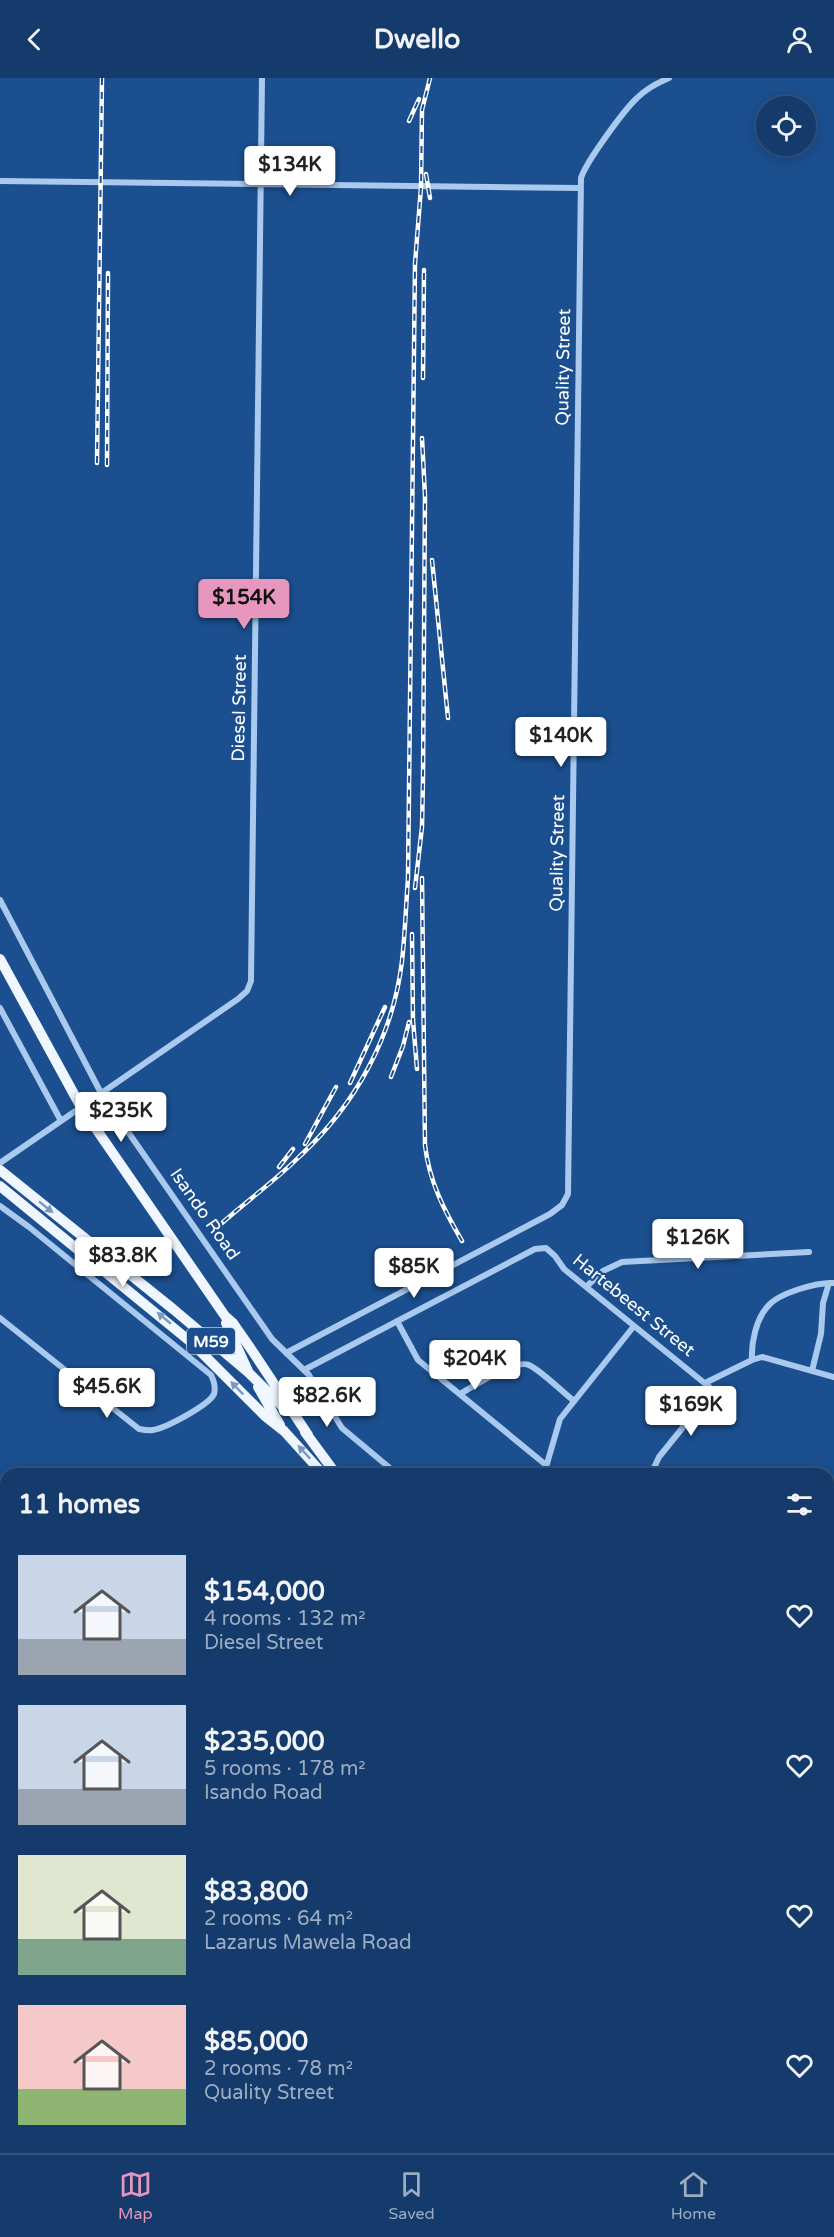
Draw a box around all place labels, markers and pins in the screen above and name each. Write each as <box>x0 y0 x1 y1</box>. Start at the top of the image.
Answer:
pin: $134K <box>248 146 332 197</box>
pin: $154K <box>202 579 286 630</box>
pin: $140K <box>519 717 603 768</box>
pin: $235K <box>79 1092 163 1143</box>
pin: $126K <box>656 1219 740 1270</box>
pin: $83.8K <box>74 1237 172 1288</box>
pin: $85K <box>378 1248 450 1299</box>
pin: $204K <box>433 1340 517 1391</box>
pin: $45.6K <box>58 1368 156 1419</box>
pin: $82.6K <box>278 1377 376 1428</box>
pin: $169K <box>649 1386 733 1437</box>

